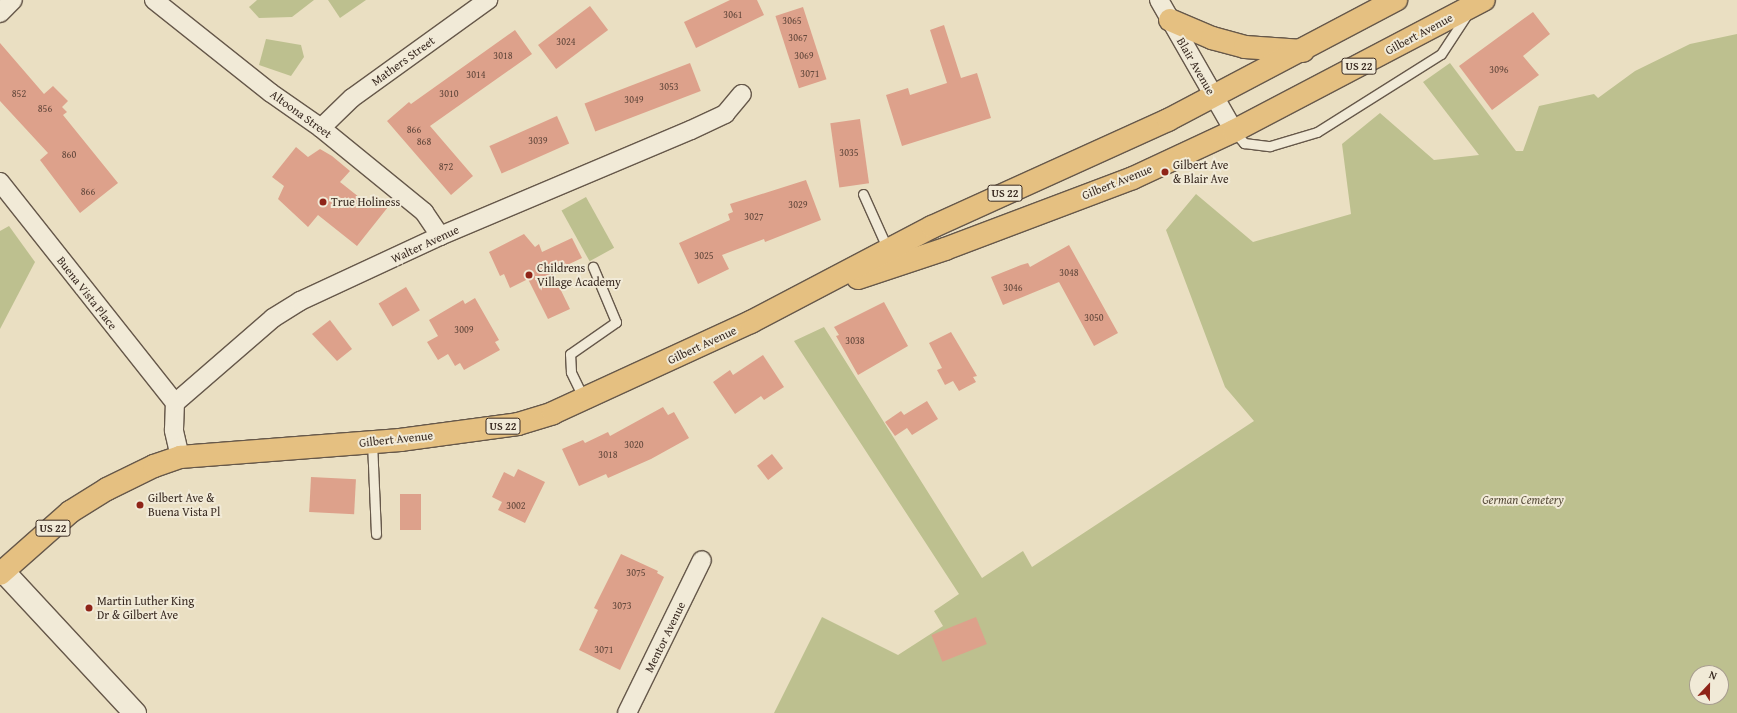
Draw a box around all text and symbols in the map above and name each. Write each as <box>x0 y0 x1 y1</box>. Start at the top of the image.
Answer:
house number: 3061 <box>723 9 743 21</box>
street label: Gilbert Avenue <box>1383 10 1455 58</box>
house number: 3065 <box>782 15 802 27</box>
house number: 3067 <box>788 32 808 44</box>
street label: Mathers Street <box>369 33 437 89</box>
street label: Blair Avenue <box>1174 35 1218 97</box>
house number: 3024 <box>556 36 576 48</box>
house number: 3018 <box>493 50 513 62</box>
house number: 3069 <box>794 50 814 62</box>
road number: US 22 <box>1341 57 1377 75</box>
house number: 3096 <box>1489 64 1509 76</box>
house number: 3071 <box>800 68 820 80</box>
house number: 3014 <box>466 69 486 81</box>
house number: 3053 <box>659 81 679 93</box>
street label: Altoona Street <box>267 87 335 141</box>
house number: 852 <box>12 88 26 100</box>
house number: 3010 <box>439 88 459 100</box>
house number: 3049 <box>624 94 644 106</box>
house number: 856 <box>38 103 52 115</box>
house number: 866 <box>407 124 421 136</box>
house number: 3039 <box>528 135 548 147</box>
house number: 868 <box>417 136 431 148</box>
house number: 3035 <box>839 147 859 159</box>
house number: 860 <box>62 149 76 161</box>
place label: Gilbert Ave & Blair Ave <box>1173 158 1229 186</box>
house number: 872 <box>439 161 453 173</box>
street label: Gilbert Avenue <box>1080 161 1154 203</box>
marker: Gilbert Ave & Blair Ave <box>1160 167 1170 177</box>
road number: US 22 <box>987 184 1023 202</box>
house number: 866 <box>81 186 95 198</box>
place label: True Holiness <box>331 195 400 209</box>
marker: True Holiness <box>318 197 328 207</box>
house number: 3029 <box>788 199 808 211</box>
house number: 3027 <box>744 211 764 223</box>
street label: Walter Avenue <box>389 222 461 266</box>
house number: 3025 <box>694 250 714 262</box>
street label: Buena Vista Place <box>54 254 120 332</box>
place label: Childrens Village Academy <box>537 261 621 289</box>
house number: 3048 <box>1059 267 1079 279</box>
marker: Childrens Village Academy <box>524 270 534 280</box>
house number: 3046 <box>1003 282 1023 294</box>
house number: 3050 <box>1084 312 1104 324</box>
street label: Gilbert Avenue <box>665 323 739 367</box>
house number: 3009 <box>454 324 474 336</box>
house number: 3038 <box>845 335 865 347</box>
road number: US 22 <box>485 417 521 435</box>
street label: Gilbert Avenue <box>358 428 434 450</box>
house number: 3020 <box>624 439 644 451</box>
house number: 3018 <box>598 449 618 461</box>
place label: Gilbert Ave & Buena Vista Pl <box>148 491 220 519</box>
park label: German Cemetery <box>1482 493 1564 507</box>
marker: Gilbert Ave & Buena Vista Pl <box>135 500 145 510</box>
house number: 3002 <box>506 500 526 512</box>
road number: US 22 <box>35 519 71 537</box>
house number: 3075 <box>626 567 646 579</box>
place label: Martin Luther King Dr & Gilbert Ave <box>97 594 194 622</box>
street label: Mentor Avenue <box>642 599 688 675</box>
house number: 3073 <box>612 600 632 612</box>
marker: Martin Luther King Dr & Gilbert Ave <box>84 603 94 613</box>
house number: 3071 <box>594 644 614 656</box>
north arrow <box>1689 665 1729 705</box>
text: N <box>1707 666 1720 684</box>

